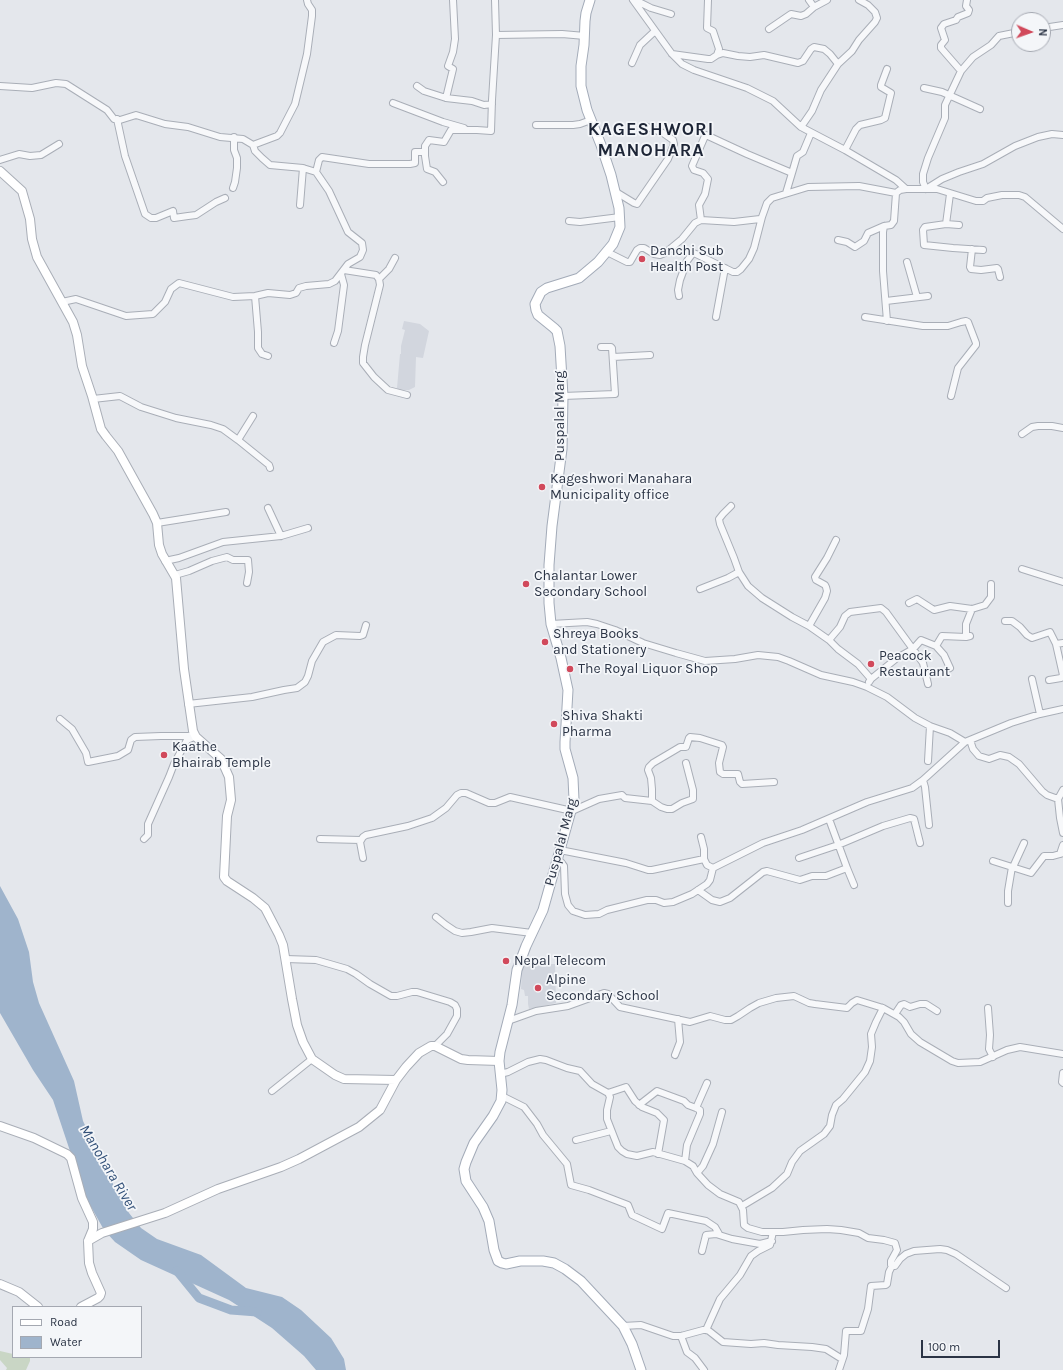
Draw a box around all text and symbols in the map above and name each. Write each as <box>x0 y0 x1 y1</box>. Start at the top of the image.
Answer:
north arrow <box>1011 12 1051 52</box>
text: N <box>1036 28 1049 37</box>
district label: KAGESHWORI MANOHARA <box>588 119 714 162</box>
place label: Danchi Sub Health Post <box>650 243 724 276</box>
marker: Danchi Sub Health Post <box>637 254 647 264</box>
street label: Puspalal Marg <box>552 371 568 461</box>
place label: Kageshwori Manahara Municipality office <box>550 471 692 504</box>
marker: Kageshwori Manahara Municipality office <box>537 482 547 492</box>
place label: Chalantar Lower Secondary School <box>534 568 647 600</box>
marker: Chalantar Lower Secondary School <box>521 579 531 589</box>
place label: Shreya Books and Stationery <box>553 626 647 658</box>
marker: Shreya Books and Stationery <box>540 637 550 647</box>
place label: Peacock Restaurant <box>879 648 950 680</box>
marker: Peacock Restaurant <box>866 659 876 669</box>
place label: The Royal Liquor Shop <box>578 661 718 677</box>
marker: The Royal Liquor Shop <box>565 664 575 674</box>
place label: Shiva Shakti Pharma <box>562 708 643 740</box>
marker: Shiva Shakti Pharma <box>549 719 559 729</box>
place label: Kaathe Bhairab Temple <box>172 739 271 772</box>
marker: Kaathe Bhairab Temple <box>159 750 169 760</box>
street label: Puspalal Marg <box>541 796 581 888</box>
place label: Nepal Telecom <box>514 953 606 969</box>
marker: Nepal Telecom <box>501 956 511 966</box>
place label: Alpine Secondary School <box>546 972 659 1004</box>
marker: Alpine Secondary School <box>533 983 543 993</box>
water label: Manohara River <box>75 1122 141 1214</box>
legend <box>12 1306 142 1358</box>
text: Road <box>50 1315 78 1329</box>
scale bar <box>923 1332 1002 1358</box>
text: Water <box>50 1335 82 1349</box>
text: 100 m <box>928 1340 960 1354</box>

